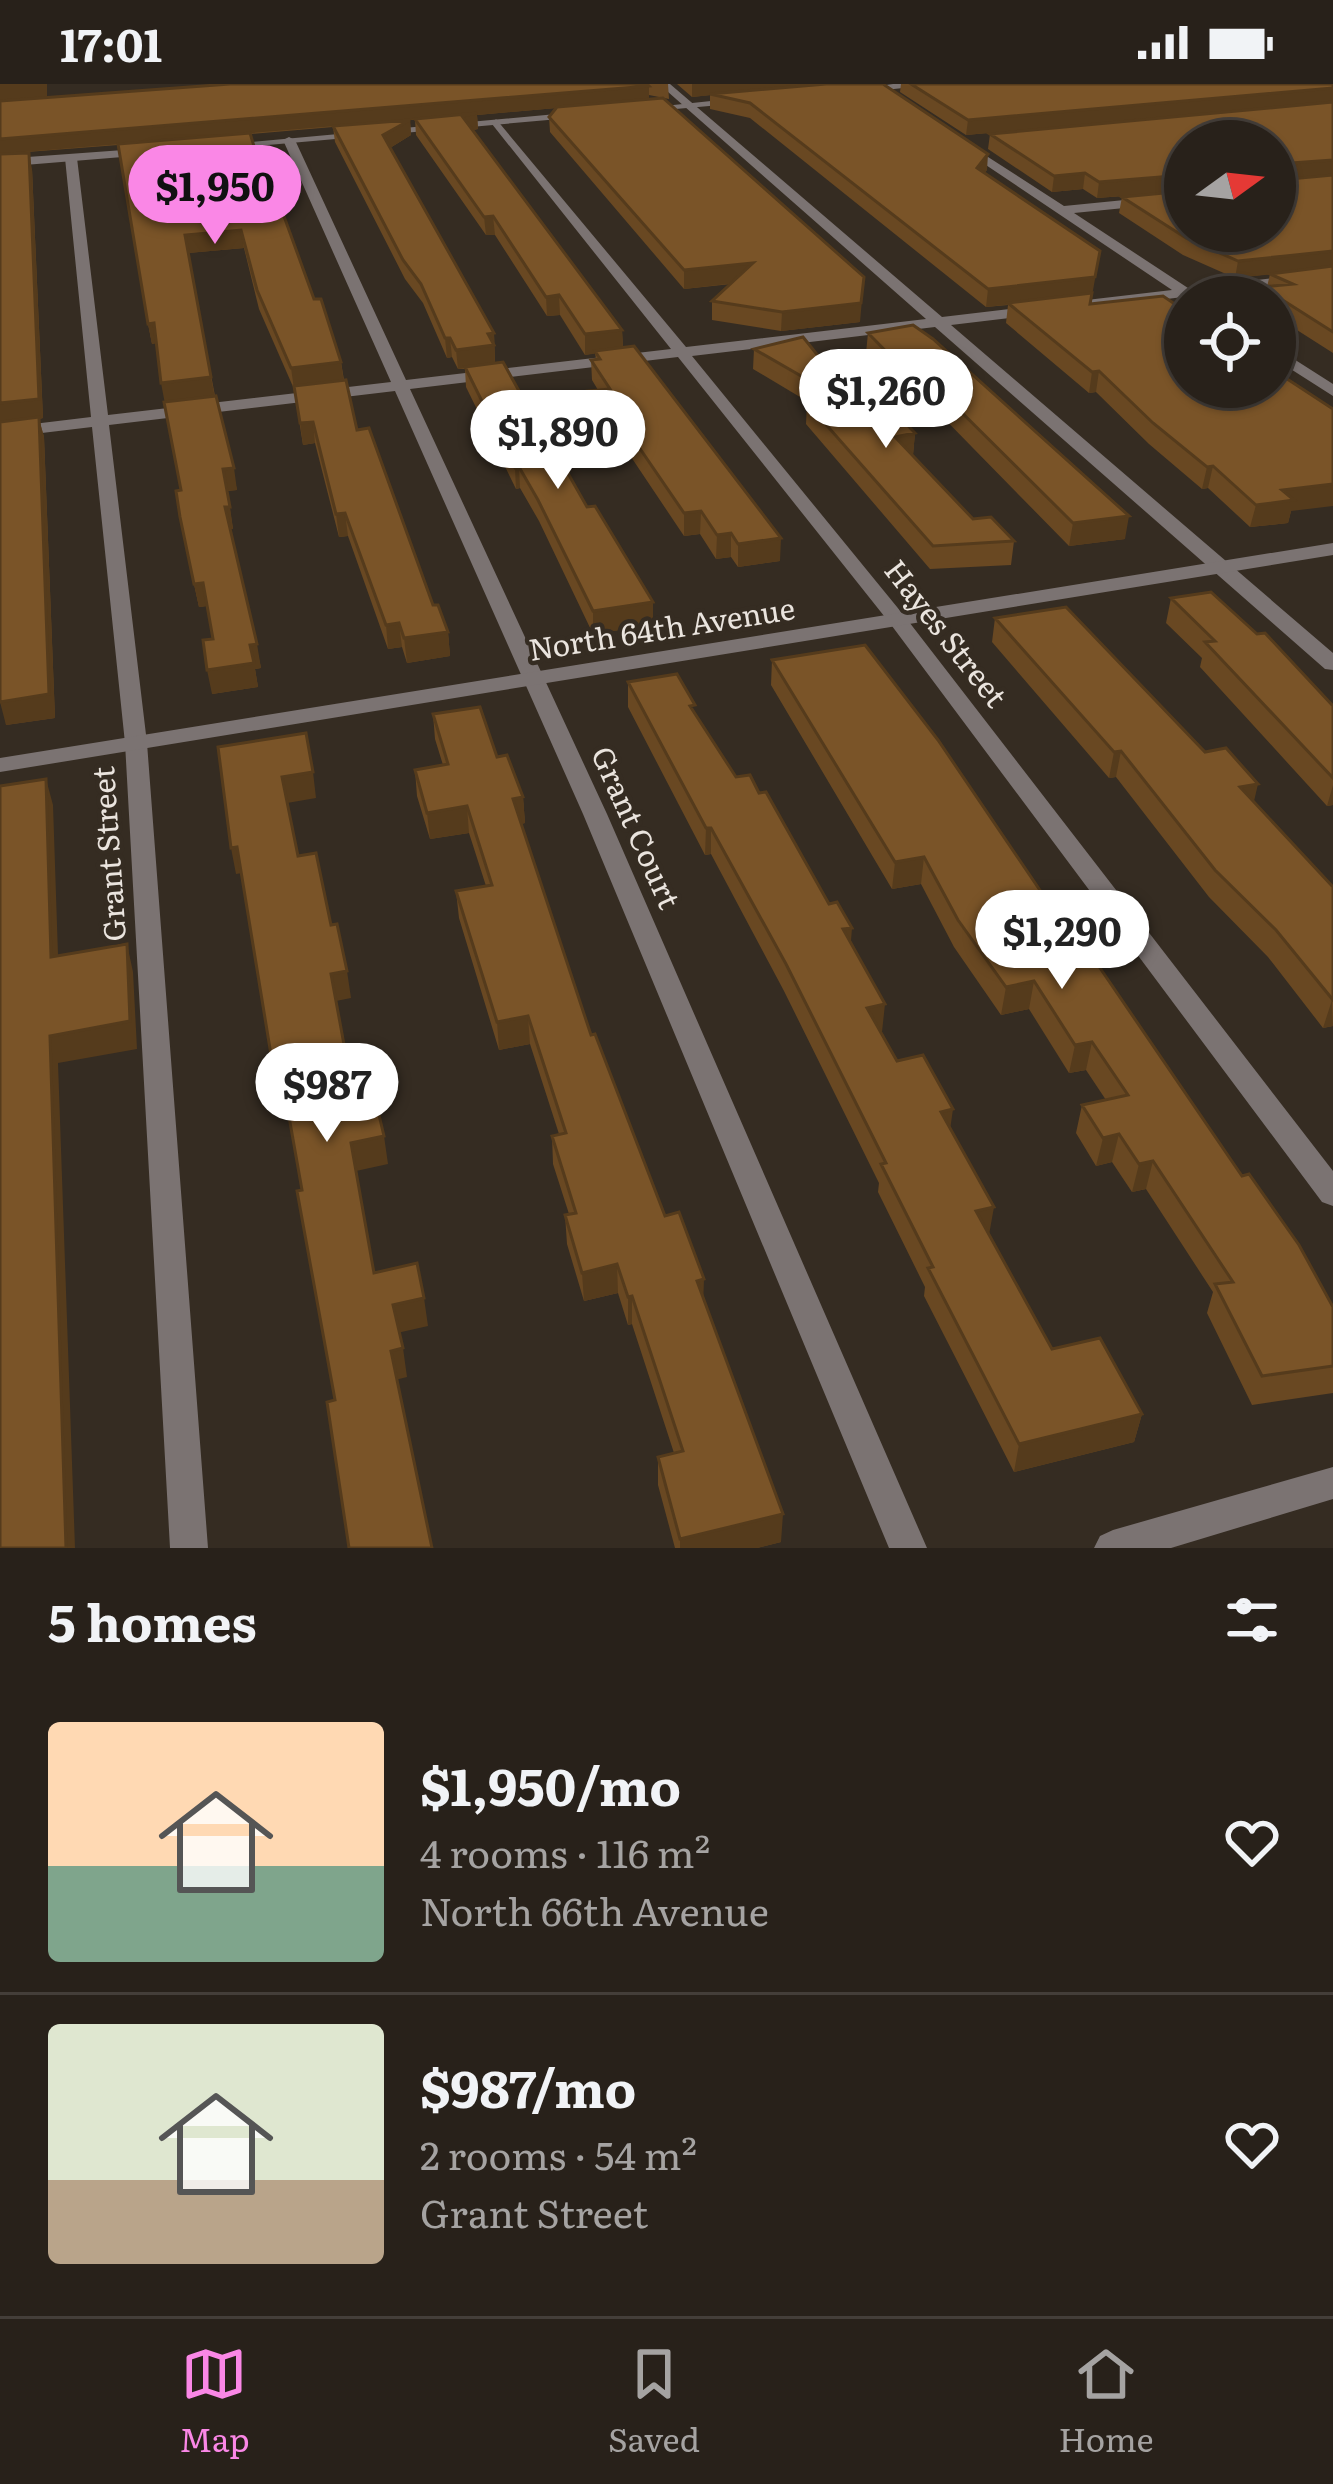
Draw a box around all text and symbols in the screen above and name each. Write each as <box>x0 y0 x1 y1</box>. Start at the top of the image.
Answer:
text: 17:01 <box>60 9 162 76</box>
north arrow <box>1164 120 1296 252</box>
map controls <box>1164 120 1296 408</box>
pin: $1,950 <box>117 145 313 247</box>
text: $1,950 <box>155 155 275 213</box>
button: locate <box>1164 276 1296 408</box>
pin: $1,260 <box>788 349 984 451</box>
text: $1,260 <box>826 359 946 417</box>
pin: $1,890 <box>460 390 656 492</box>
text: $1,890 <box>497 400 619 458</box>
street label: Hayes Street <box>876 549 1019 715</box>
street label: North 64th Avenue <box>525 584 798 670</box>
street label: Grant Court <box>582 739 693 915</box>
street label: Grant Street <box>79 765 135 943</box>
pin: $1,290 <box>964 890 1160 992</box>
text: $1,290 <box>1002 900 1122 958</box>
pin: $987 <box>256 1043 398 1145</box>
text: $987 <box>282 1053 372 1111</box>
text: 5 homes <box>48 1582 257 1658</box>
icon: filters <box>1219 1587 1285 1653</box>
text: $1,950/mo <box>420 1746 681 1822</box>
icon: home <box>144 1770 288 1914</box>
icon: heart <box>1219 1809 1285 1875</box>
text: 4 rooms · 116 m² <box>420 1822 710 1880</box>
text: North 66th Avenue <box>420 1880 769 1938</box>
text: $987/mo <box>420 2048 636 2124</box>
icon: home <box>144 2072 288 2216</box>
icon: heart <box>1219 2111 1285 2177</box>
text: 2 rooms · 54 m² <box>420 2124 697 2182</box>
text: Grant Street <box>420 2182 648 2240</box>
tab: Map <box>179 2341 250 2462</box>
tab: Saved <box>608 2341 700 2462</box>
tab: Home <box>1058 2341 1154 2462</box>

